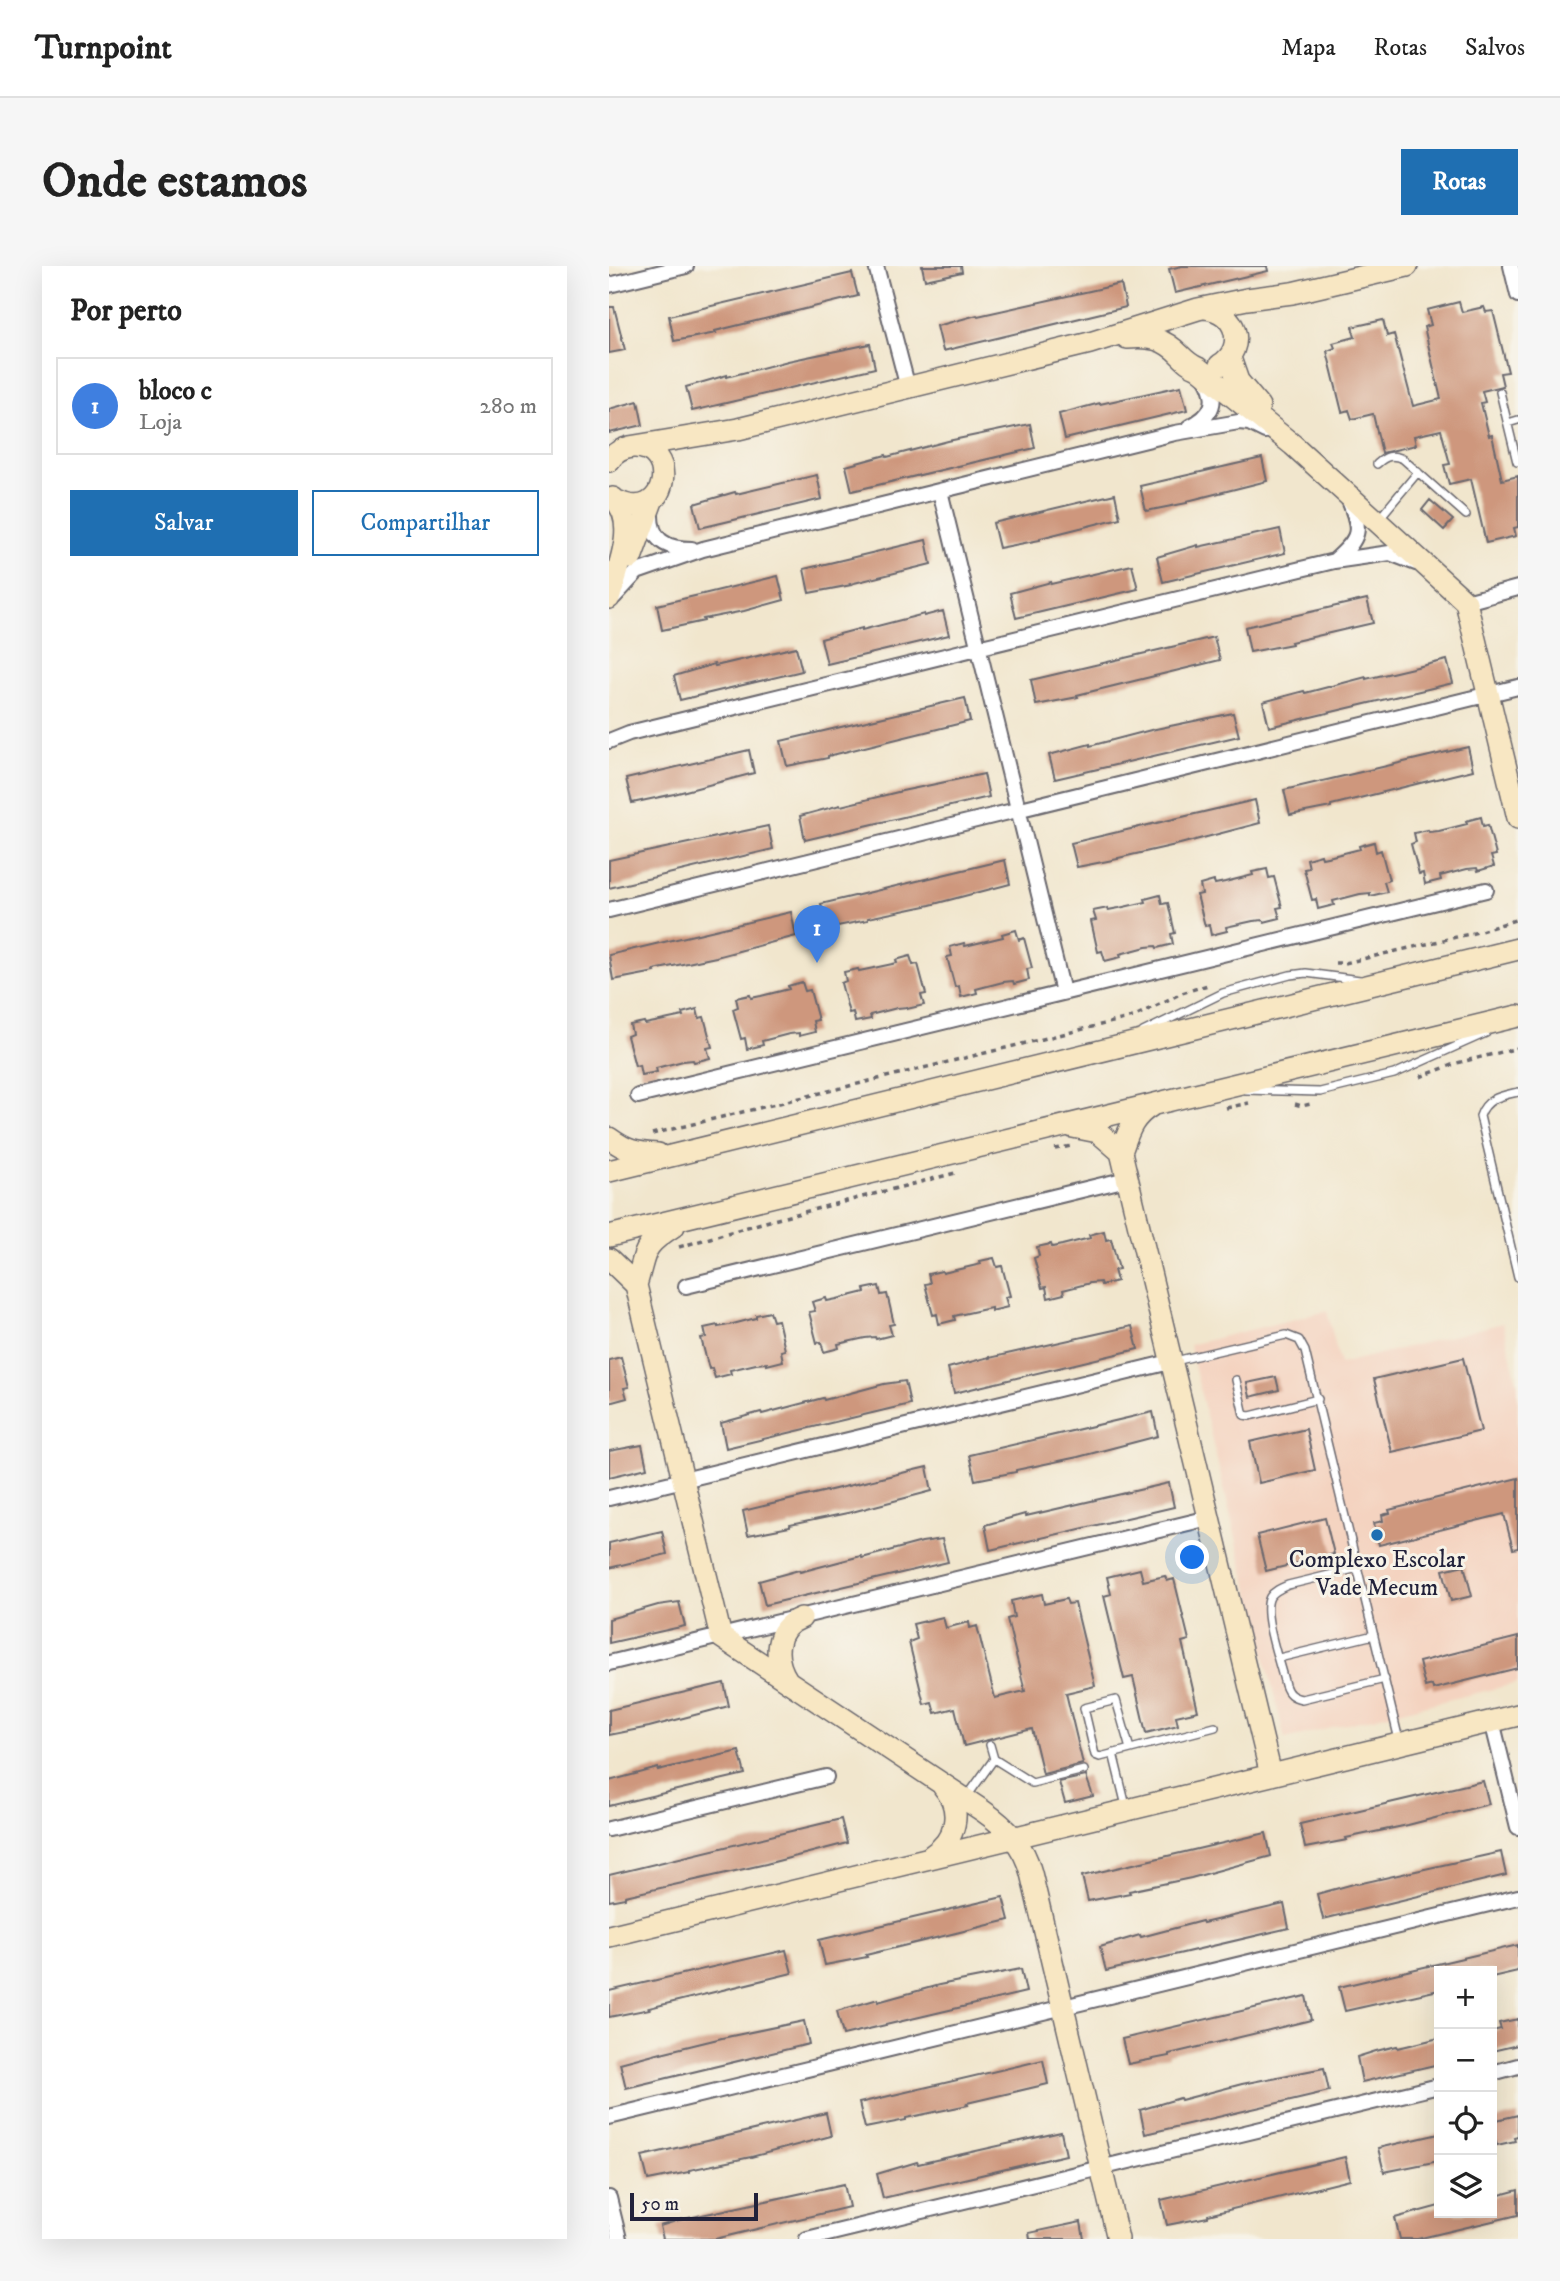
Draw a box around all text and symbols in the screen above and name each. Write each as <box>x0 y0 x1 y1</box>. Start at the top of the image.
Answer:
text: Turnpoint <box>35 28 172 69</box>
text: Mapa <box>1281 33 1336 63</box>
text: Rotas <box>1374 33 1427 63</box>
text: Salvos <box>1465 33 1525 63</box>
button: Rotas <box>1401 149 1518 215</box>
text: Onde estamos <box>42 151 307 213</box>
text: Por perto <box>70 293 182 330</box>
text: bloco c <box>139 375 212 408</box>
text: 1 <box>91 392 99 421</box>
text: 280 m <box>480 392 537 421</box>
text: Loja <box>139 408 182 437</box>
button: Salvar <box>70 490 298 556</box>
button: Compartilhar <box>312 490 539 556</box>
pin: 1 <box>794 905 840 963</box>
marker: Complexo Escolar Vade Mecum <box>1369 1527 1385 1543</box>
your location <box>1175 1540 1209 1574</box>
place label: Complexo Escolar Vade Mecum <box>1289 1545 1465 1603</box>
map controls <box>1434 1966 1497 2218</box>
button: + <box>1434 1966 1497 2029</box>
button: − <box>1434 2029 1497 2092</box>
button: locate <box>1434 2092 1497 2155</box>
button: layers <box>1434 2155 1497 2218</box>
scale bar <box>630 2190 758 2222</box>
text: 50 m <box>641 2193 679 2216</box>

